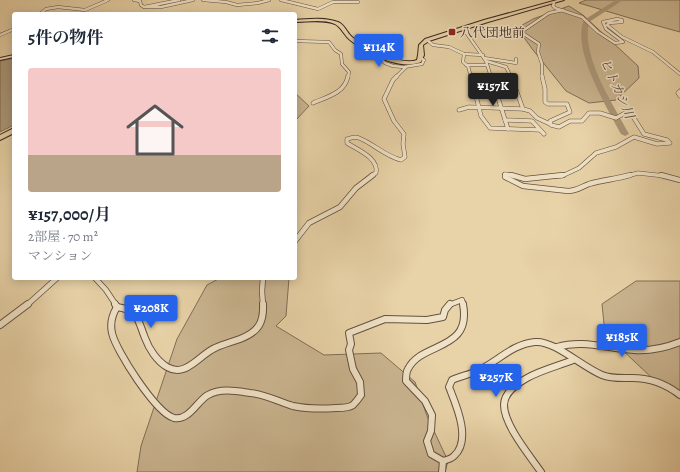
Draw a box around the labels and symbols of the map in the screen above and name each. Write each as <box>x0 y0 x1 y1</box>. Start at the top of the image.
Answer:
place label: 八代団地前 <box>460 24 525 41</box>
marker: 八代団地前 <box>447 27 457 37</box>
pin: ¥114K <box>351 34 407 68</box>
water label: ヒトカシ川 <box>597 55 639 123</box>
pin: ¥157K <box>465 73 521 107</box>
pin: ¥208K <box>123 295 179 329</box>
pin: ¥185K <box>594 324 650 358</box>
pin: ¥257K <box>468 364 524 398</box>

